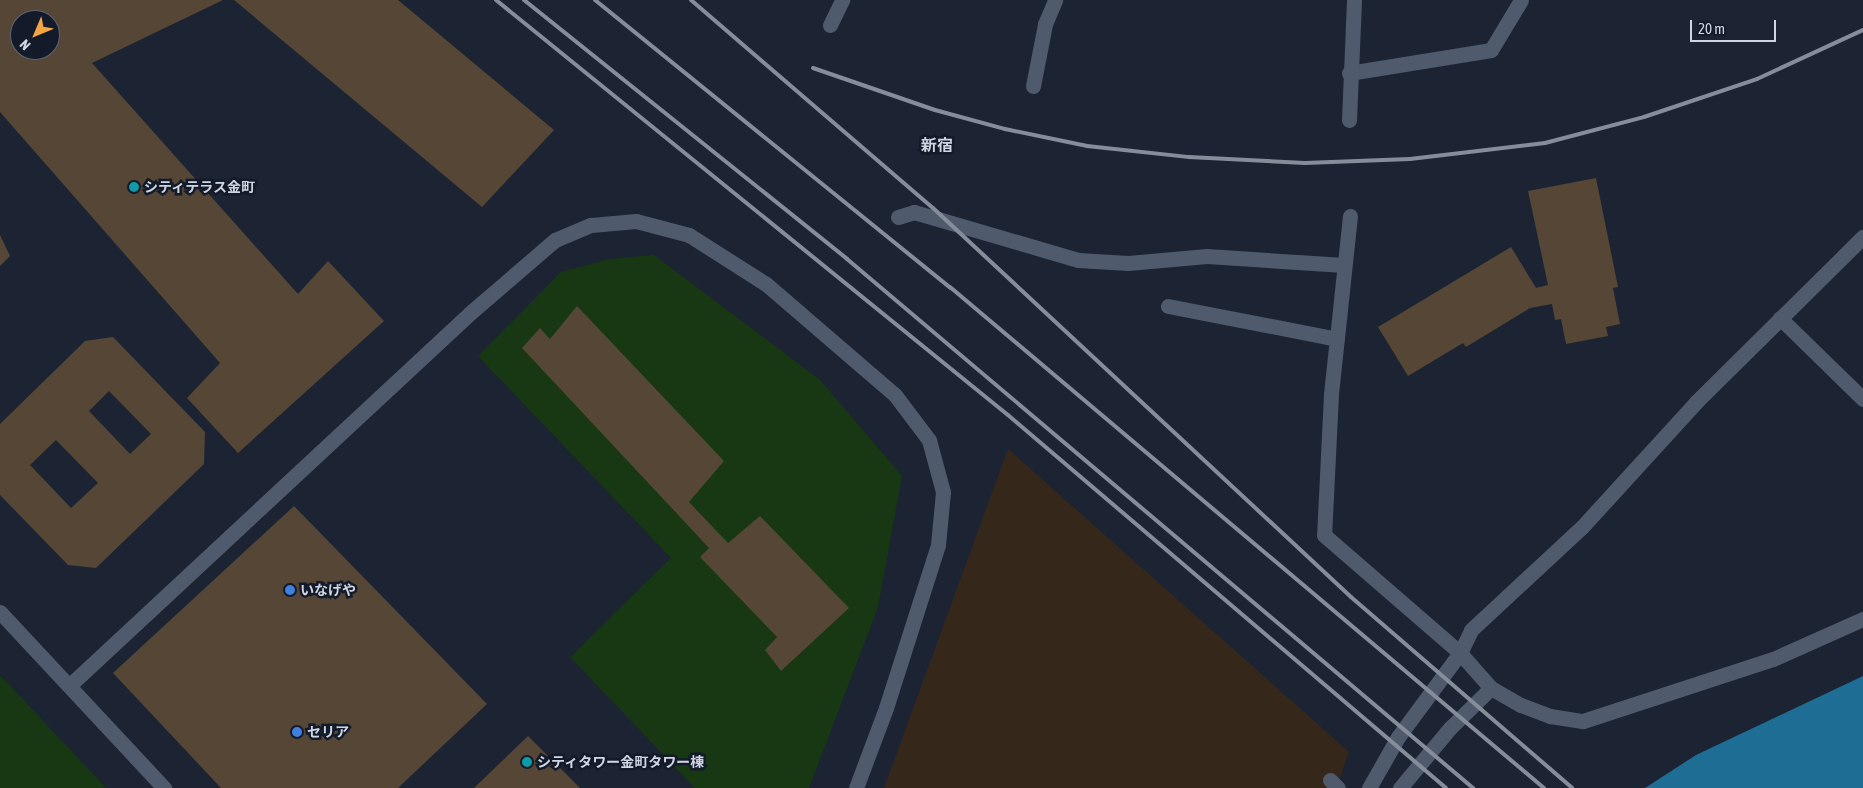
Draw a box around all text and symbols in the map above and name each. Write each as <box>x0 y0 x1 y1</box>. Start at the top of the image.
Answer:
north arrow <box>10 10 60 60</box>
scale bar <box>1693 10 1779 42</box>
text: 20 m <box>1698 20 1725 37</box>
text: N <box>17 36 34 53</box>
district label: 新宿 <box>921 135 953 155</box>
place label: シティテラス金町 <box>144 179 256 195</box>
marker: シティテラス金町 <box>128 181 140 193</box>
place label: いなげや <box>300 582 356 598</box>
marker: いなげや <box>284 584 296 596</box>
place label: セリア <box>307 724 349 740</box>
marker: セリア <box>291 726 303 738</box>
place label: シティタワー金町タワー棟 <box>537 754 705 770</box>
marker: シティタワー金町タワー棟 <box>521 756 533 768</box>

